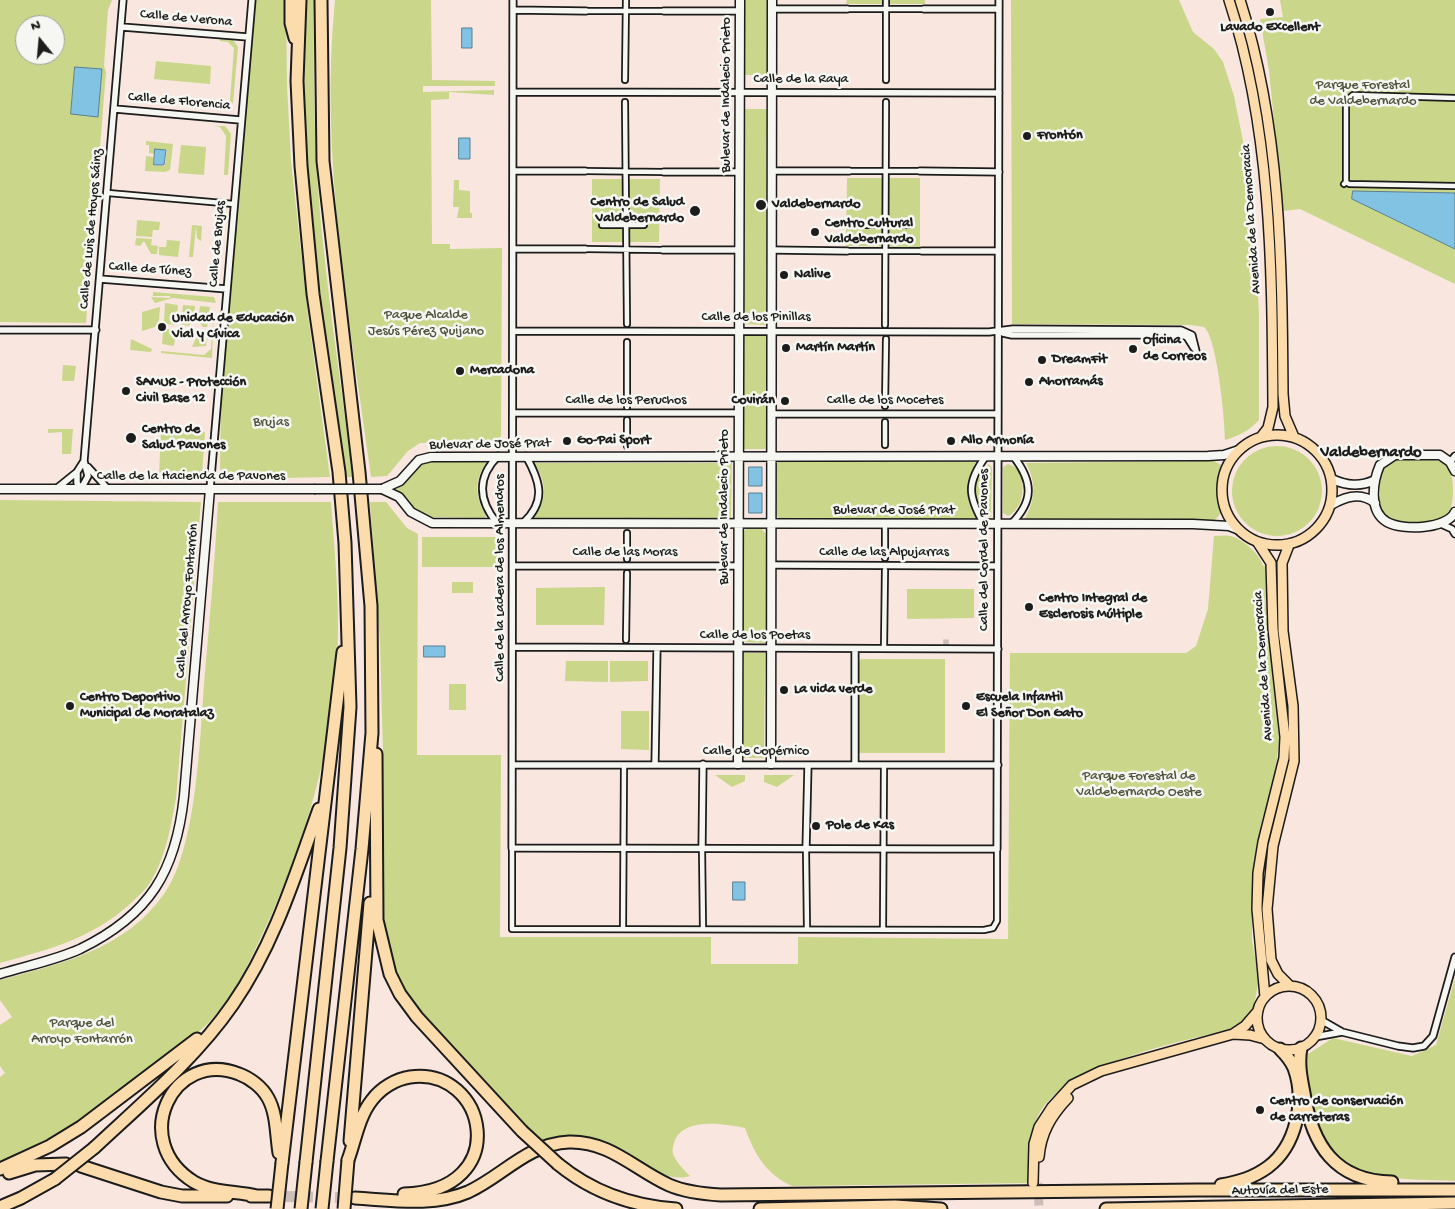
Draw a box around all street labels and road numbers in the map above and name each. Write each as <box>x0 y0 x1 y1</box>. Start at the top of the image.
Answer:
street label: Calle de Verona <box>139 7 233 31</box>
street label: Bulevar de Indalecio Prieto <box>719 17 735 173</box>
street label: Calle de la Raya <box>754 72 848 88</box>
street label: Calle de Florencia <box>127 89 231 115</box>
street label: Avenida de la Democracia <box>1238 144 1266 294</box>
street label: Calle de Luis de Hoyos Sáinz <box>77 148 107 310</box>
street label: Calle de Brujas <box>206 200 230 288</box>
street label: Calle de Túnez <box>108 259 192 281</box>
street label: Calle de los Pinillas <box>701 310 811 326</box>
street label: Calle de los Peruchos <box>566 393 686 409</box>
street label: Calle de los Mocetes <box>827 393 943 409</box>
street label: Bulevar de Indalecio Prieto <box>717 429 733 585</box>
street label: Bulevar de José Prat <box>429 436 551 454</box>
street label: Calle de la Hacienda de Pavones <box>97 469 285 485</box>
street label: Calle del Cordel de Pavones <box>977 469 993 631</box>
street label: Calle de la Ladera de los Almendros <box>493 474 509 682</box>
street label: Bulevar de José Prat <box>833 503 955 519</box>
street label: Calle del Arroyo Fontarrón <box>173 523 203 679</box>
street label: Calle de las Moras <box>572 545 678 561</box>
street label: Calle de las Alpujarras <box>819 545 949 561</box>
street label: Avenida de la Democracia <box>1250 591 1278 741</box>
street label: Calle de los Poetas <box>700 628 810 644</box>
street label: Calle de Copérnico <box>703 744 809 760</box>
street label: Autovía del Este <box>1231 1182 1329 1200</box>

